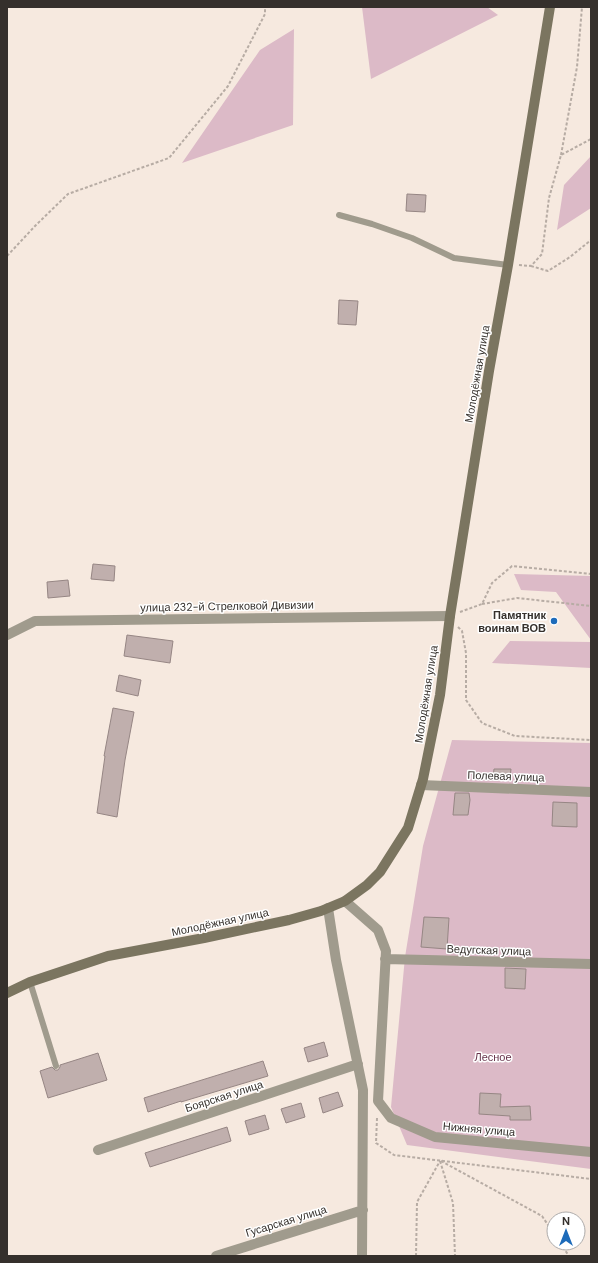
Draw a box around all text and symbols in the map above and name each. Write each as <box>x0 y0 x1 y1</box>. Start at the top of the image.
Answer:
street label: Молодёжная улица <box>462 323 493 424</box>
street label: улица 232-й Стрелковой Дивизии <box>140 597 314 615</box>
place label: Памятник воинам ВОВ <box>478 608 546 635</box>
marker: Памятник воинам ВОВ <box>549 616 559 626</box>
street label: Молодёжная улица <box>411 643 441 744</box>
street label: Полевая улица <box>467 768 546 784</box>
street label: Молодёжная улица <box>170 905 271 939</box>
street label: Ведугская улица <box>446 942 532 959</box>
park label: Лесное <box>474 1050 512 1064</box>
street label: Боярская улица <box>183 1077 266 1115</box>
street label: Нижняя улица <box>442 1119 517 1139</box>
street label: Гусарская улица <box>244 1202 329 1240</box>
north arrow <box>546 1211 586 1251</box>
text: N <box>562 1214 570 1228</box>

